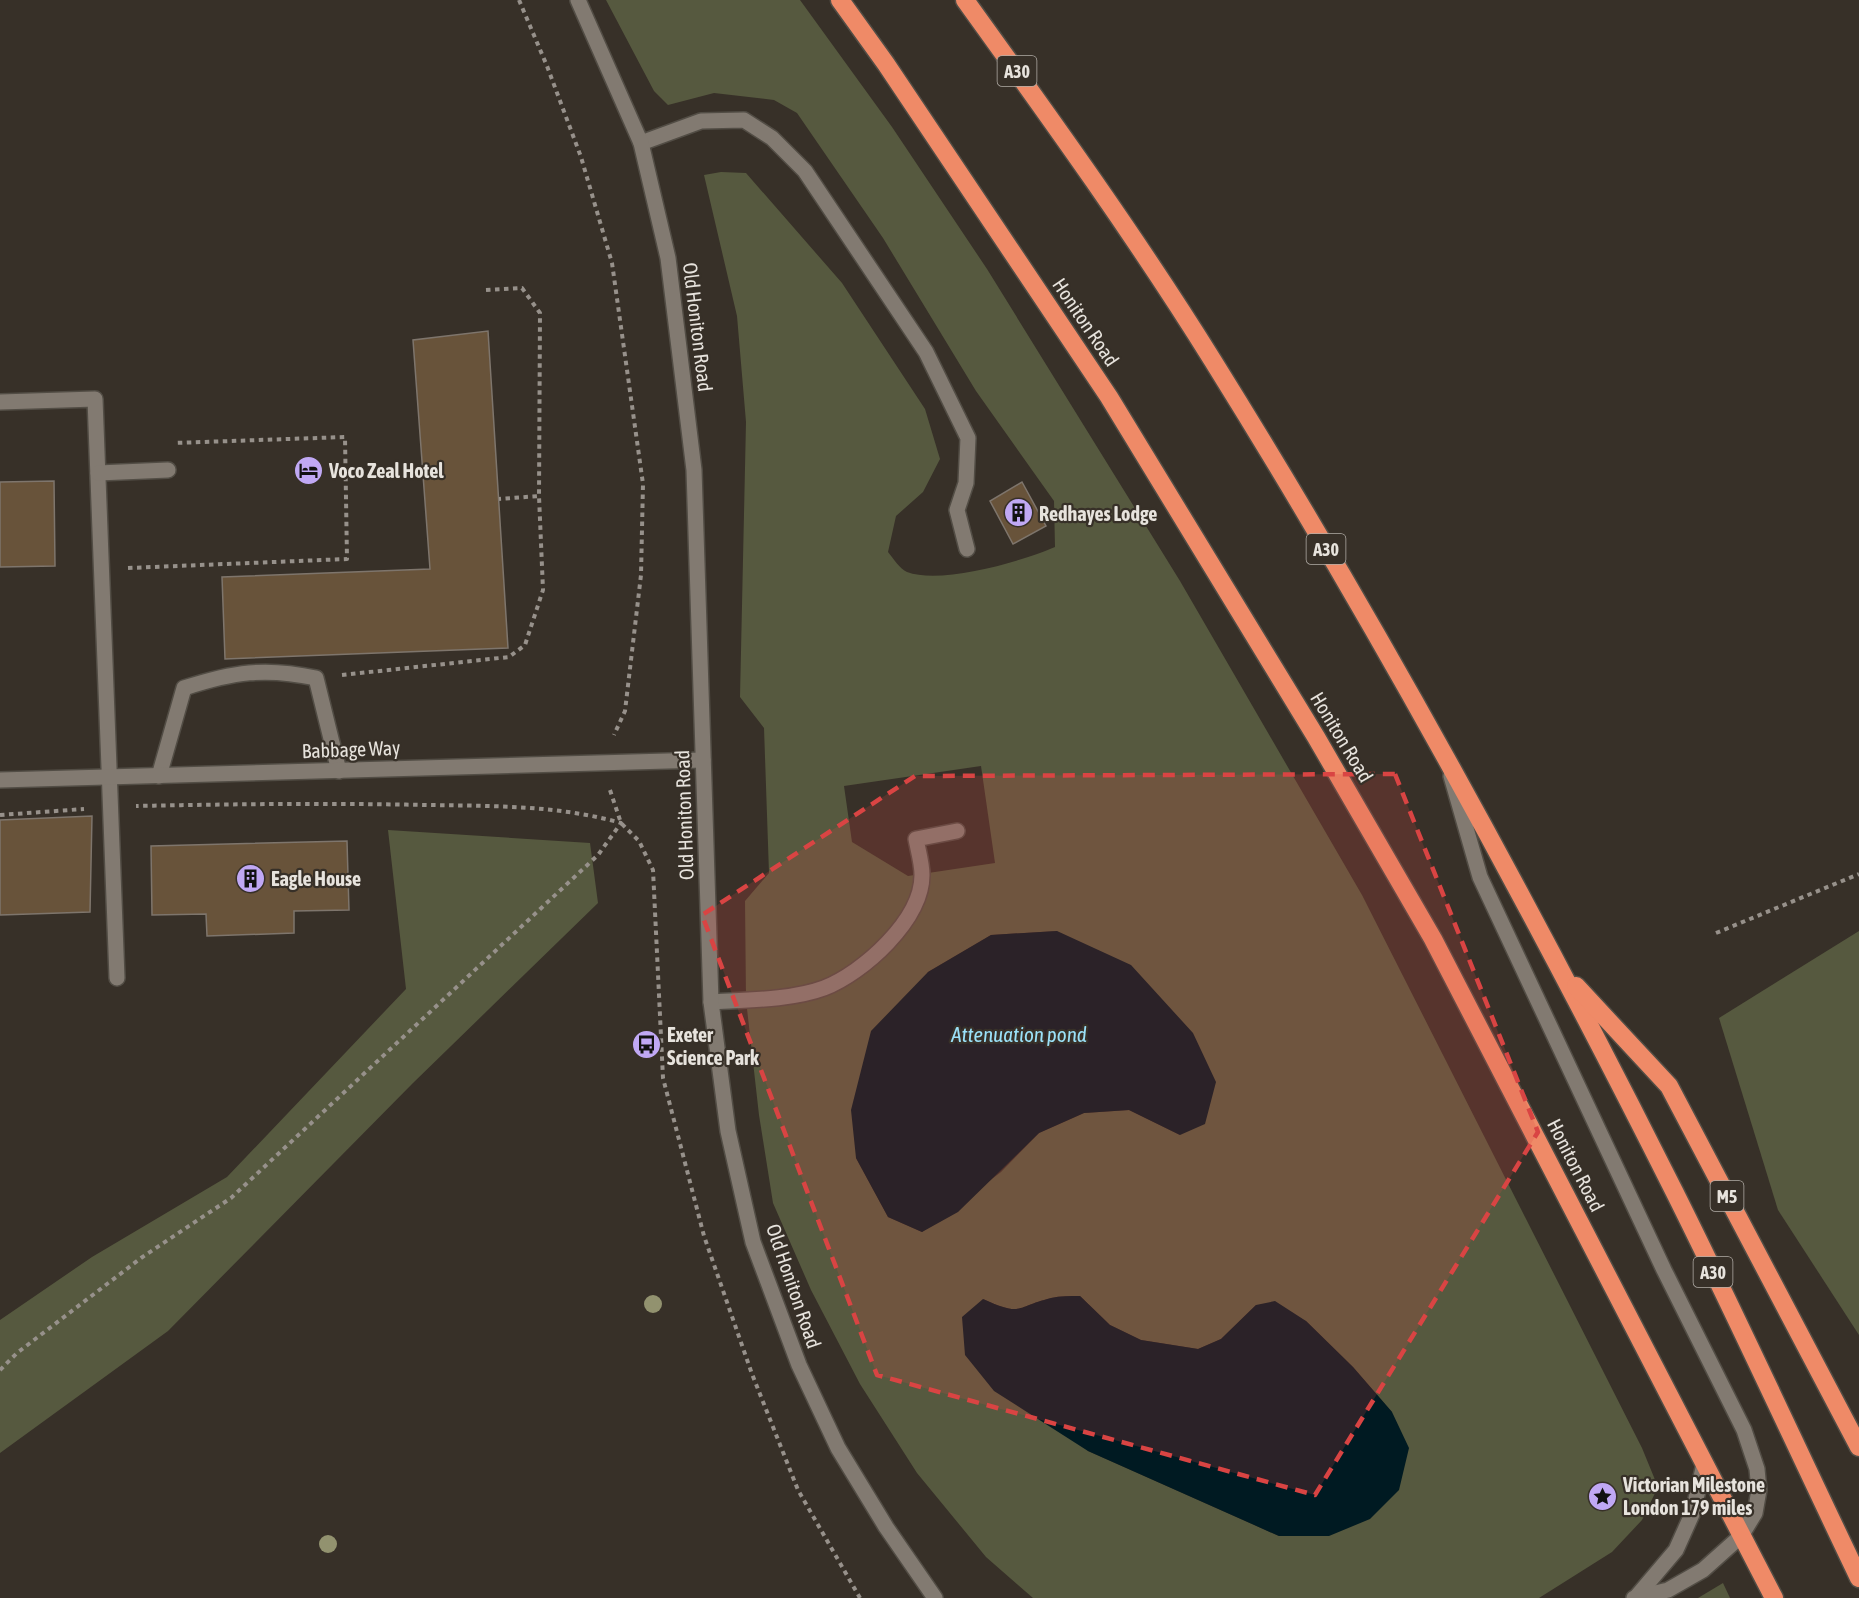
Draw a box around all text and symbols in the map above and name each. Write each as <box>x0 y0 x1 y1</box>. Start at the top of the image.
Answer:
road number: A30 <box>998 56 1036 86</box>
street label: Old Honiton Road <box>679 261 717 393</box>
street label: Honiton Road <box>1048 274 1124 370</box>
hotel icon: Voco Zeal Hotel <box>292 454 324 486</box>
place label: Voco Zeal Hotel <box>328 459 444 482</box>
building icon: Redhayes Lodge <box>1002 497 1034 529</box>
place label: Redhayes Lodge <box>1039 502 1157 525</box>
road number: A30 <box>1306 534 1346 564</box>
street label: Honiton Road <box>1306 688 1378 786</box>
street label: Babbage Way <box>301 736 401 762</box>
street label: Old Honiton Road <box>670 750 698 880</box>
building icon: Eagle House <box>234 862 266 894</box>
place label: Eagle House <box>271 867 361 890</box>
water label: Attenuation pond <box>950 1022 1087 1046</box>
place label: Exeter Science Park <box>667 1023 759 1069</box>
bus stop icon: Exeter Science Park <box>630 1029 662 1061</box>
street label: Honiton Road <box>1543 1115 1609 1215</box>
road number: M5 <box>1710 1181 1744 1211</box>
street label: Old Honiton Road <box>762 1221 826 1351</box>
road number: A30 <box>1694 1257 1732 1287</box>
place label: Victorian Milestone London 179 miles <box>1622 1473 1765 1519</box>
place icon: Victorian Milestone London 179 miles <box>1586 1480 1618 1512</box>

